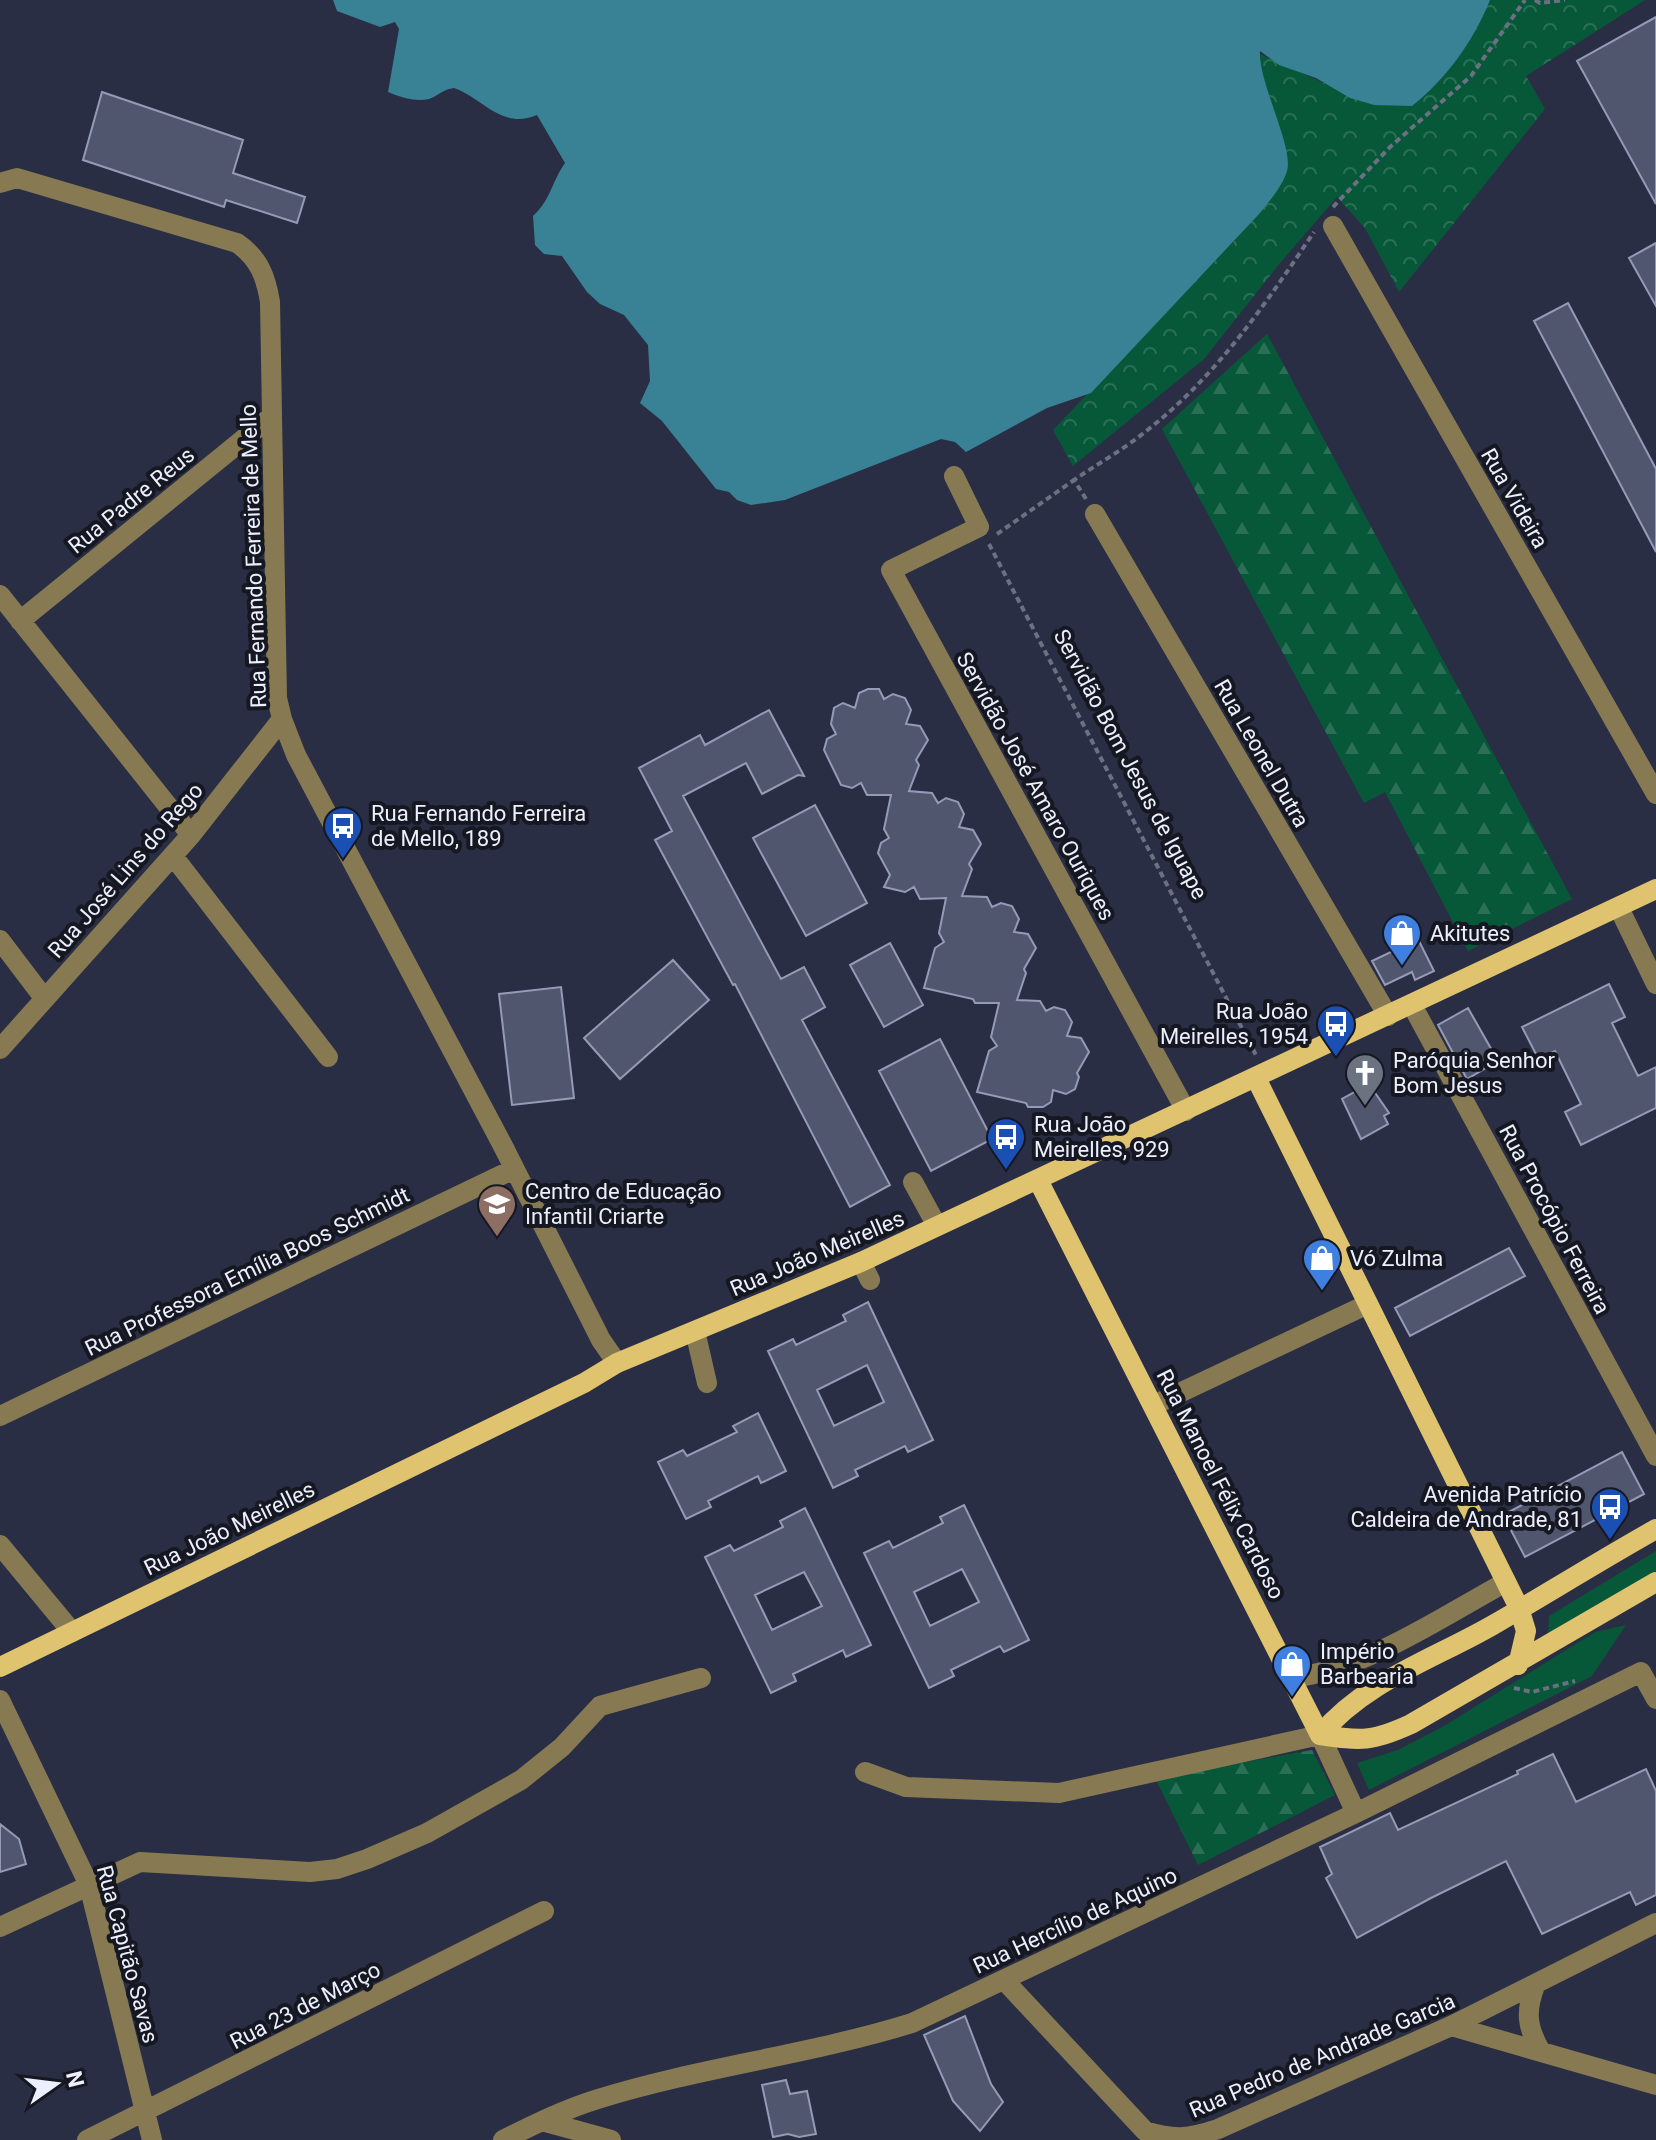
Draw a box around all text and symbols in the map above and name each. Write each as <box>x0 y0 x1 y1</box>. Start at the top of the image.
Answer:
street label: Rua Fernando Ferreira de Mello <box>236 404 271 708</box>
street label: Rua Padre Reus <box>63 442 199 559</box>
street label: Rua Videira <box>1476 444 1553 553</box>
street label: Servidão Bom Jesus de Iguape <box>1049 625 1212 903</box>
street label: Servidão José Amaro Ouriques <box>951 648 1120 925</box>
street label: Rua Leonel Dutra <box>1209 675 1314 832</box>
street label: Rua José Lins do Rego <box>43 778 208 963</box>
place label: Rua Fernando Ferreira de Mello, 189 <box>371 801 586 851</box>
bus stop icon: Rua Fernando Ferreira de Mello, 189 <box>322 805 364 860</box>
shop icon: Akitutes <box>1381 912 1423 967</box>
place label: Akitutes <box>1430 921 1510 946</box>
place label: Rua João Meirelles, 1954 <box>1160 999 1308 1049</box>
bus stop icon: Rua João Meirelles, 1954 <box>1315 1003 1357 1058</box>
place label: Paróquia Senhor Bom Jesus <box>1393 1048 1555 1098</box>
church icon: Paróquia Senhor Bom Jesus <box>1344 1052 1386 1107</box>
place label: Rua João Meirelles, 929 <box>1034 1112 1170 1162</box>
bus stop icon: Rua João Meirelles, 929 <box>985 1116 1027 1171</box>
street label: Rua Procópio Ferreira <box>1494 1120 1615 1318</box>
place label: Centro de Educação Infantil Criarte <box>525 1179 721 1229</box>
street label: Rua Professora Emília Boos Schmidt <box>81 1182 413 1361</box>
school or university icon: Centro de Educação Infantil Criarte <box>476 1183 518 1238</box>
street label: Rua João Meirelles <box>726 1205 908 1301</box>
shop icon: Vó Zulma <box>1301 1237 1343 1292</box>
place label: Vó Zulma <box>1350 1246 1443 1271</box>
street label: Rua Manoel Félix Cardoso <box>1152 1365 1289 1603</box>
street label: Rua João Meirelles <box>140 1476 319 1581</box>
place label: Avenida Patrício Caldeira de Andrade, 81 <box>1350 1482 1582 1532</box>
bus stop icon: Avenida Patrício Caldeira de Andrade, 81 <box>1589 1486 1631 1541</box>
place label: Império Barbearia <box>1320 1639 1414 1689</box>
shop icon: Império Barbearia <box>1271 1643 1313 1698</box>
street label: Rua Hercílio de Aquino <box>969 1862 1181 1979</box>
street label: Rua Capitão Savas <box>92 1863 163 2046</box>
street label: Rua 23 de Março <box>226 1957 385 2054</box>
street label: Rua Pedro de Andrade Garcia <box>1186 1988 1459 2123</box>
north arrow <box>16 2044 96 2124</box>
text: N <box>61 2069 89 2090</box>

